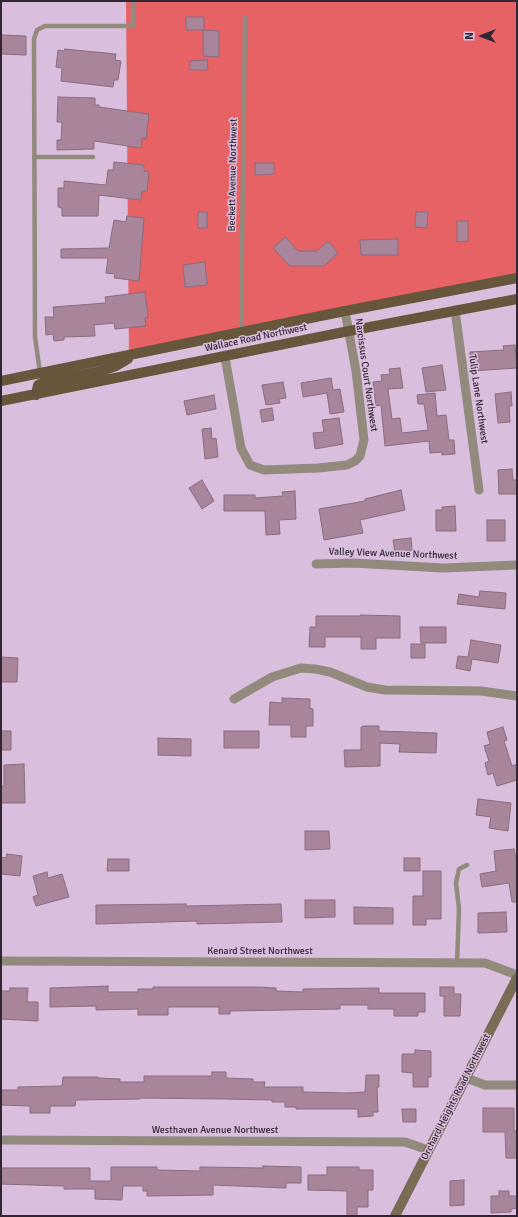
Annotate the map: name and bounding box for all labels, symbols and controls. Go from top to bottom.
north arrow [462,16,502,56]
text: N [463,32,476,40]
street label: Beckett Avenue Northwest [226,118,240,232]
street label: Narcissus Court Northwest [352,317,380,433]
street label: Wallace Road Northwest [204,321,308,355]
street label: Tulip Lane Northwest [466,354,490,444]
street label: Valley View Avenue Northwest [328,546,458,562]
street label: Kenard Street Northwest [207,945,313,957]
street label: Orchard Heights Road Northwest [419,1032,493,1162]
street label: Westhaven Avenue Northwest [152,1124,278,1136]

